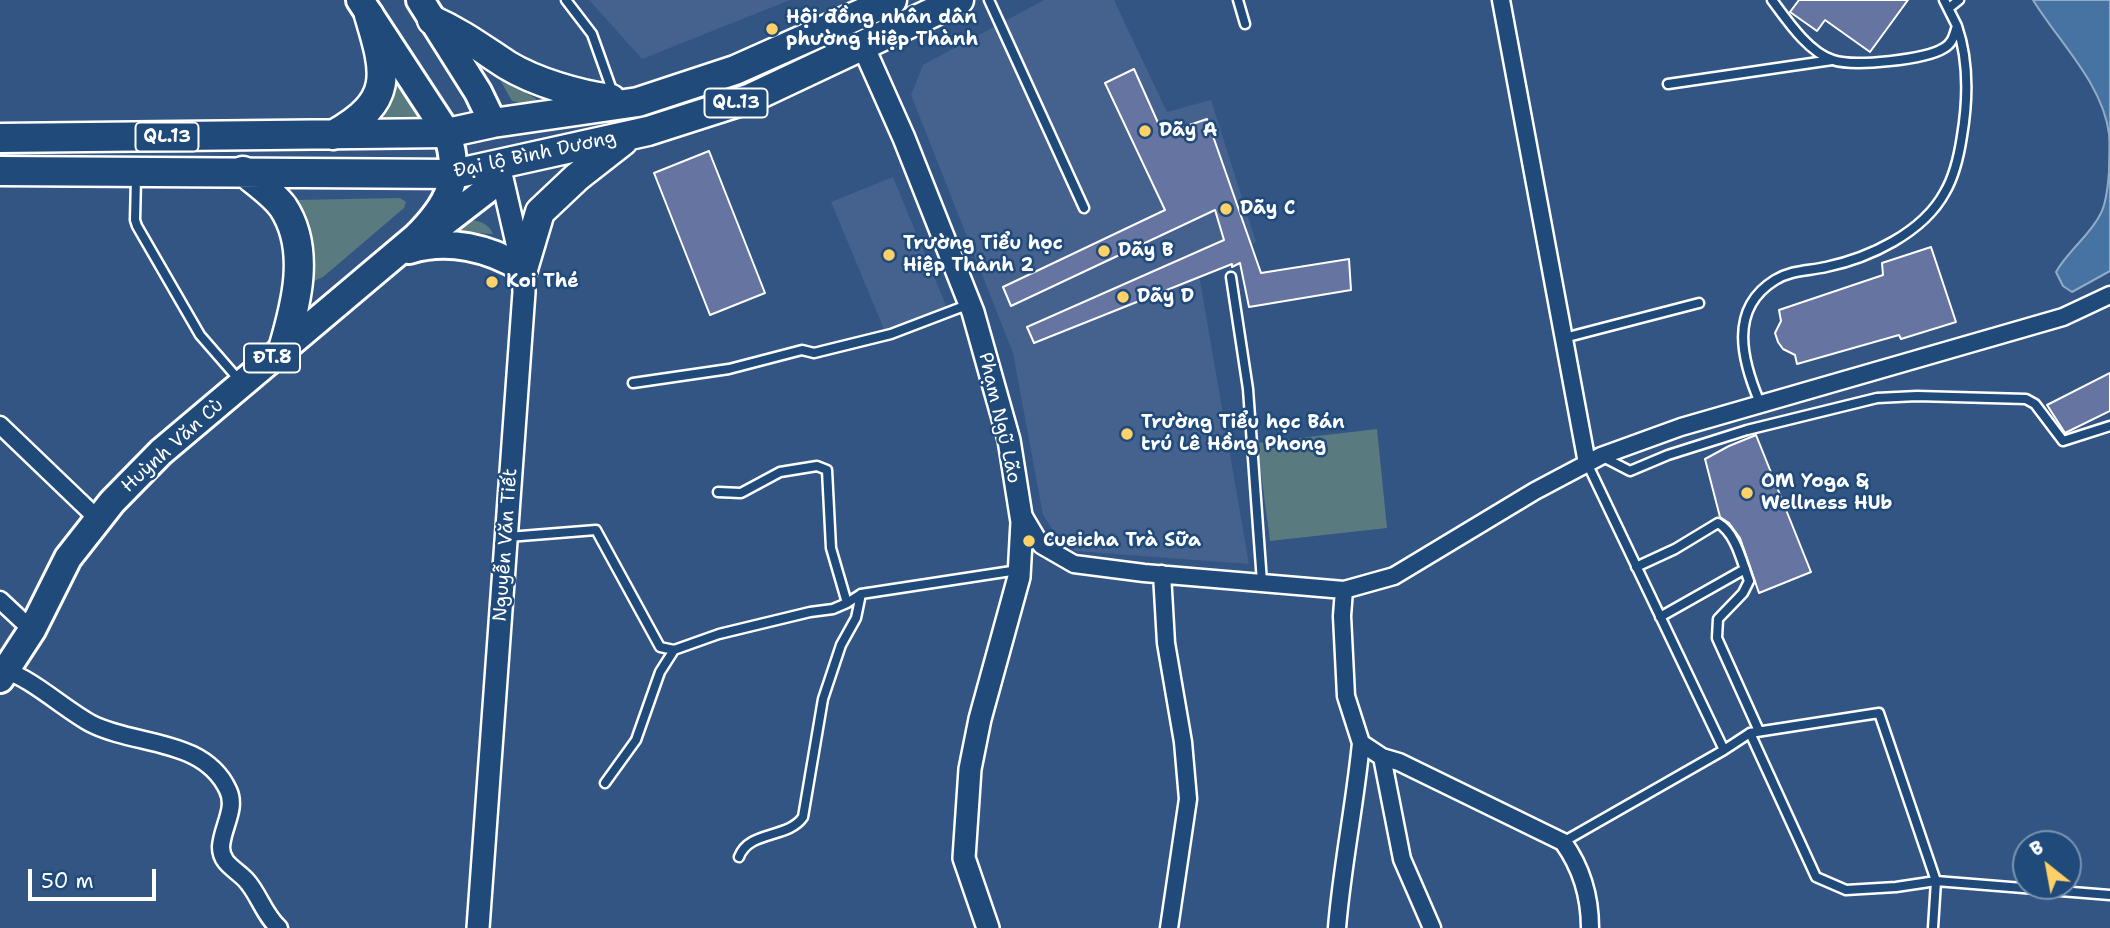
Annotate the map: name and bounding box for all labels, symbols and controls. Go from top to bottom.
place label: Hội đồng nhân dân phường Hiệp Thành [786,7,978,51]
marker: Hội đồng nhân dân phường Hiệp Thành [764,21,780,37]
road number: QL.13 [704,88,768,118]
place label: Dãy A [1159,120,1217,142]
road number: QL.13 [136,122,198,152]
marker: Dãy A [1137,123,1153,139]
street label: Đại lộ Bình Dương [452,127,618,183]
place label: Dãy C [1240,198,1296,220]
marker: Dãy C [1218,201,1234,217]
place label: Trường Tiểu học Hiệp Thành 2 [903,233,1063,277]
place label: Dãy B [1118,240,1174,262]
marker: Dãy B [1096,243,1112,259]
marker: Trường Tiểu học Hiệp Thành 2 [881,247,897,263]
place label: Koi Thé [506,271,579,293]
marker: Koi Thé [484,274,500,290]
place label: Dãy D [1137,286,1194,308]
marker: Dãy D [1115,289,1131,305]
road number: ĐT.8 [244,344,300,372]
street label: Phạm Ngũ Lão [973,350,1025,486]
street label: Huỳnh Văn Cù [117,394,229,498]
place label: Trường Tiểu học Bán trú Lê Hồng Phong [1141,412,1345,456]
marker: Trường Tiểu học Bán trú Lê Hồng Phong [1119,426,1135,442]
street label: Nguyễn Văn Tiết [489,468,523,622]
place label: OM Yoga & Wellness HUb [1761,471,1892,515]
marker: OM Yoga & Wellness HUb [1739,485,1755,501]
place label: Cueicha Trà Sữa [1043,530,1201,552]
marker: Cueicha Trà Sữa [1021,533,1037,549]
north arrow [2012,830,2082,900]
text: B [2025,835,2048,862]
scale bar [32,855,159,899]
text: 50 m [41,867,94,895]

